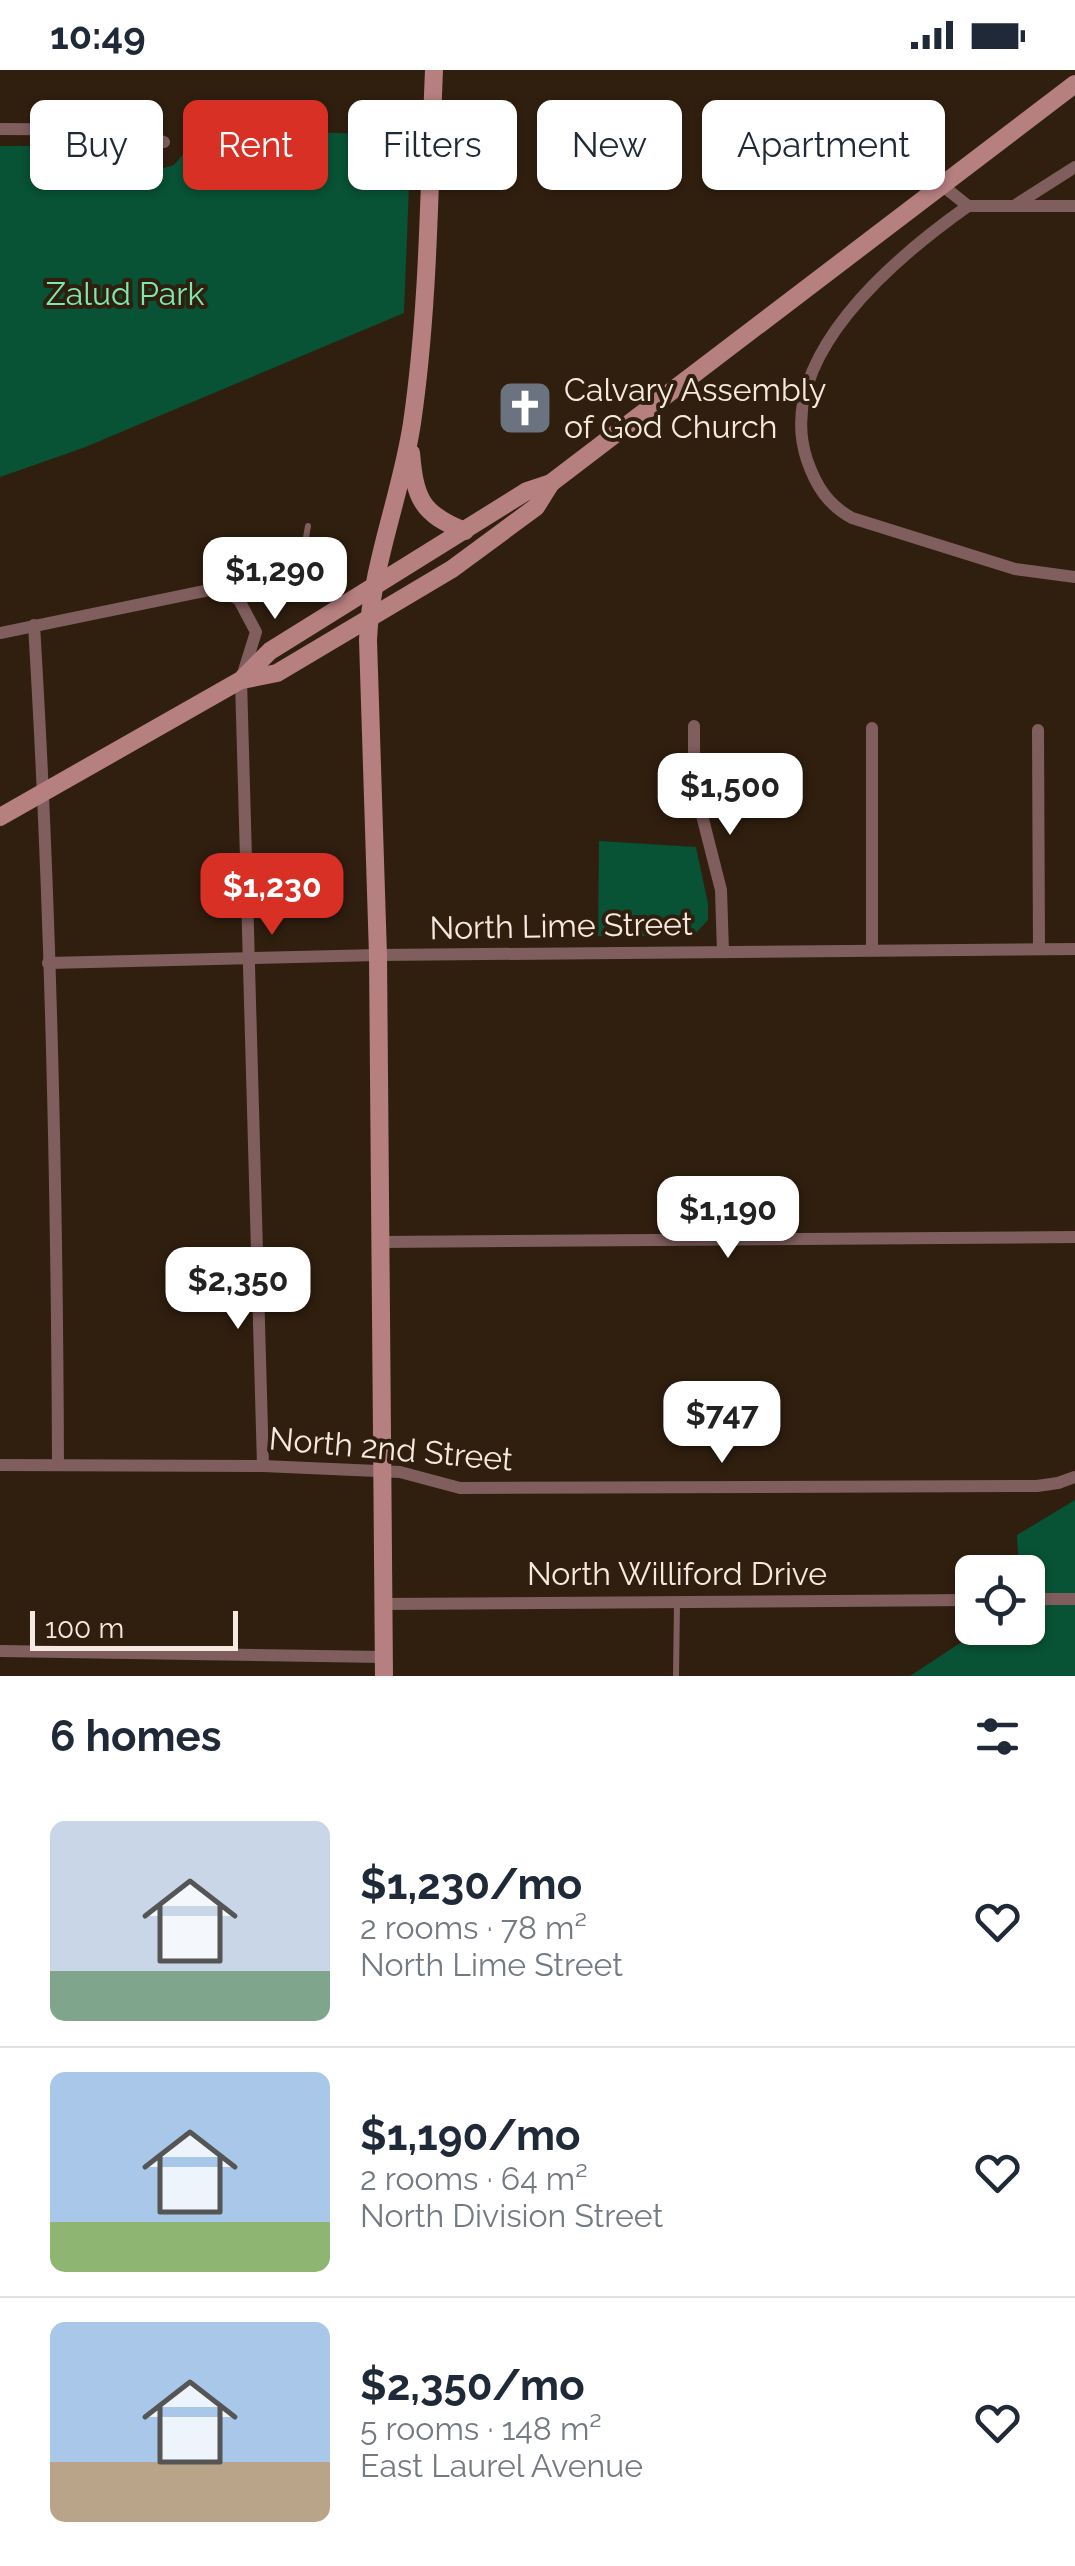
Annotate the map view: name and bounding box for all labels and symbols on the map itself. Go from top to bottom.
park label: Zalud Park [46,275,204,312]
place label: Calvary Assembly of God Church [564,371,826,445]
church icon: Calvary Assembly of God Church [495,378,555,438]
pin: $1,290 [194,537,356,622]
pin: $1,500 [649,753,811,838]
pin: $1,230 [191,853,353,938]
street label: North Lime Street [429,905,693,946]
pin: $1,190 [647,1176,809,1261]
pin: $2,350 [157,1247,319,1332]
pin: $747 [663,1381,781,1466]
street label: North 2nd Street [268,1419,515,1478]
street label: North Williford Drive [527,1555,827,1592]
scale bar [30,1606,238,1651]

